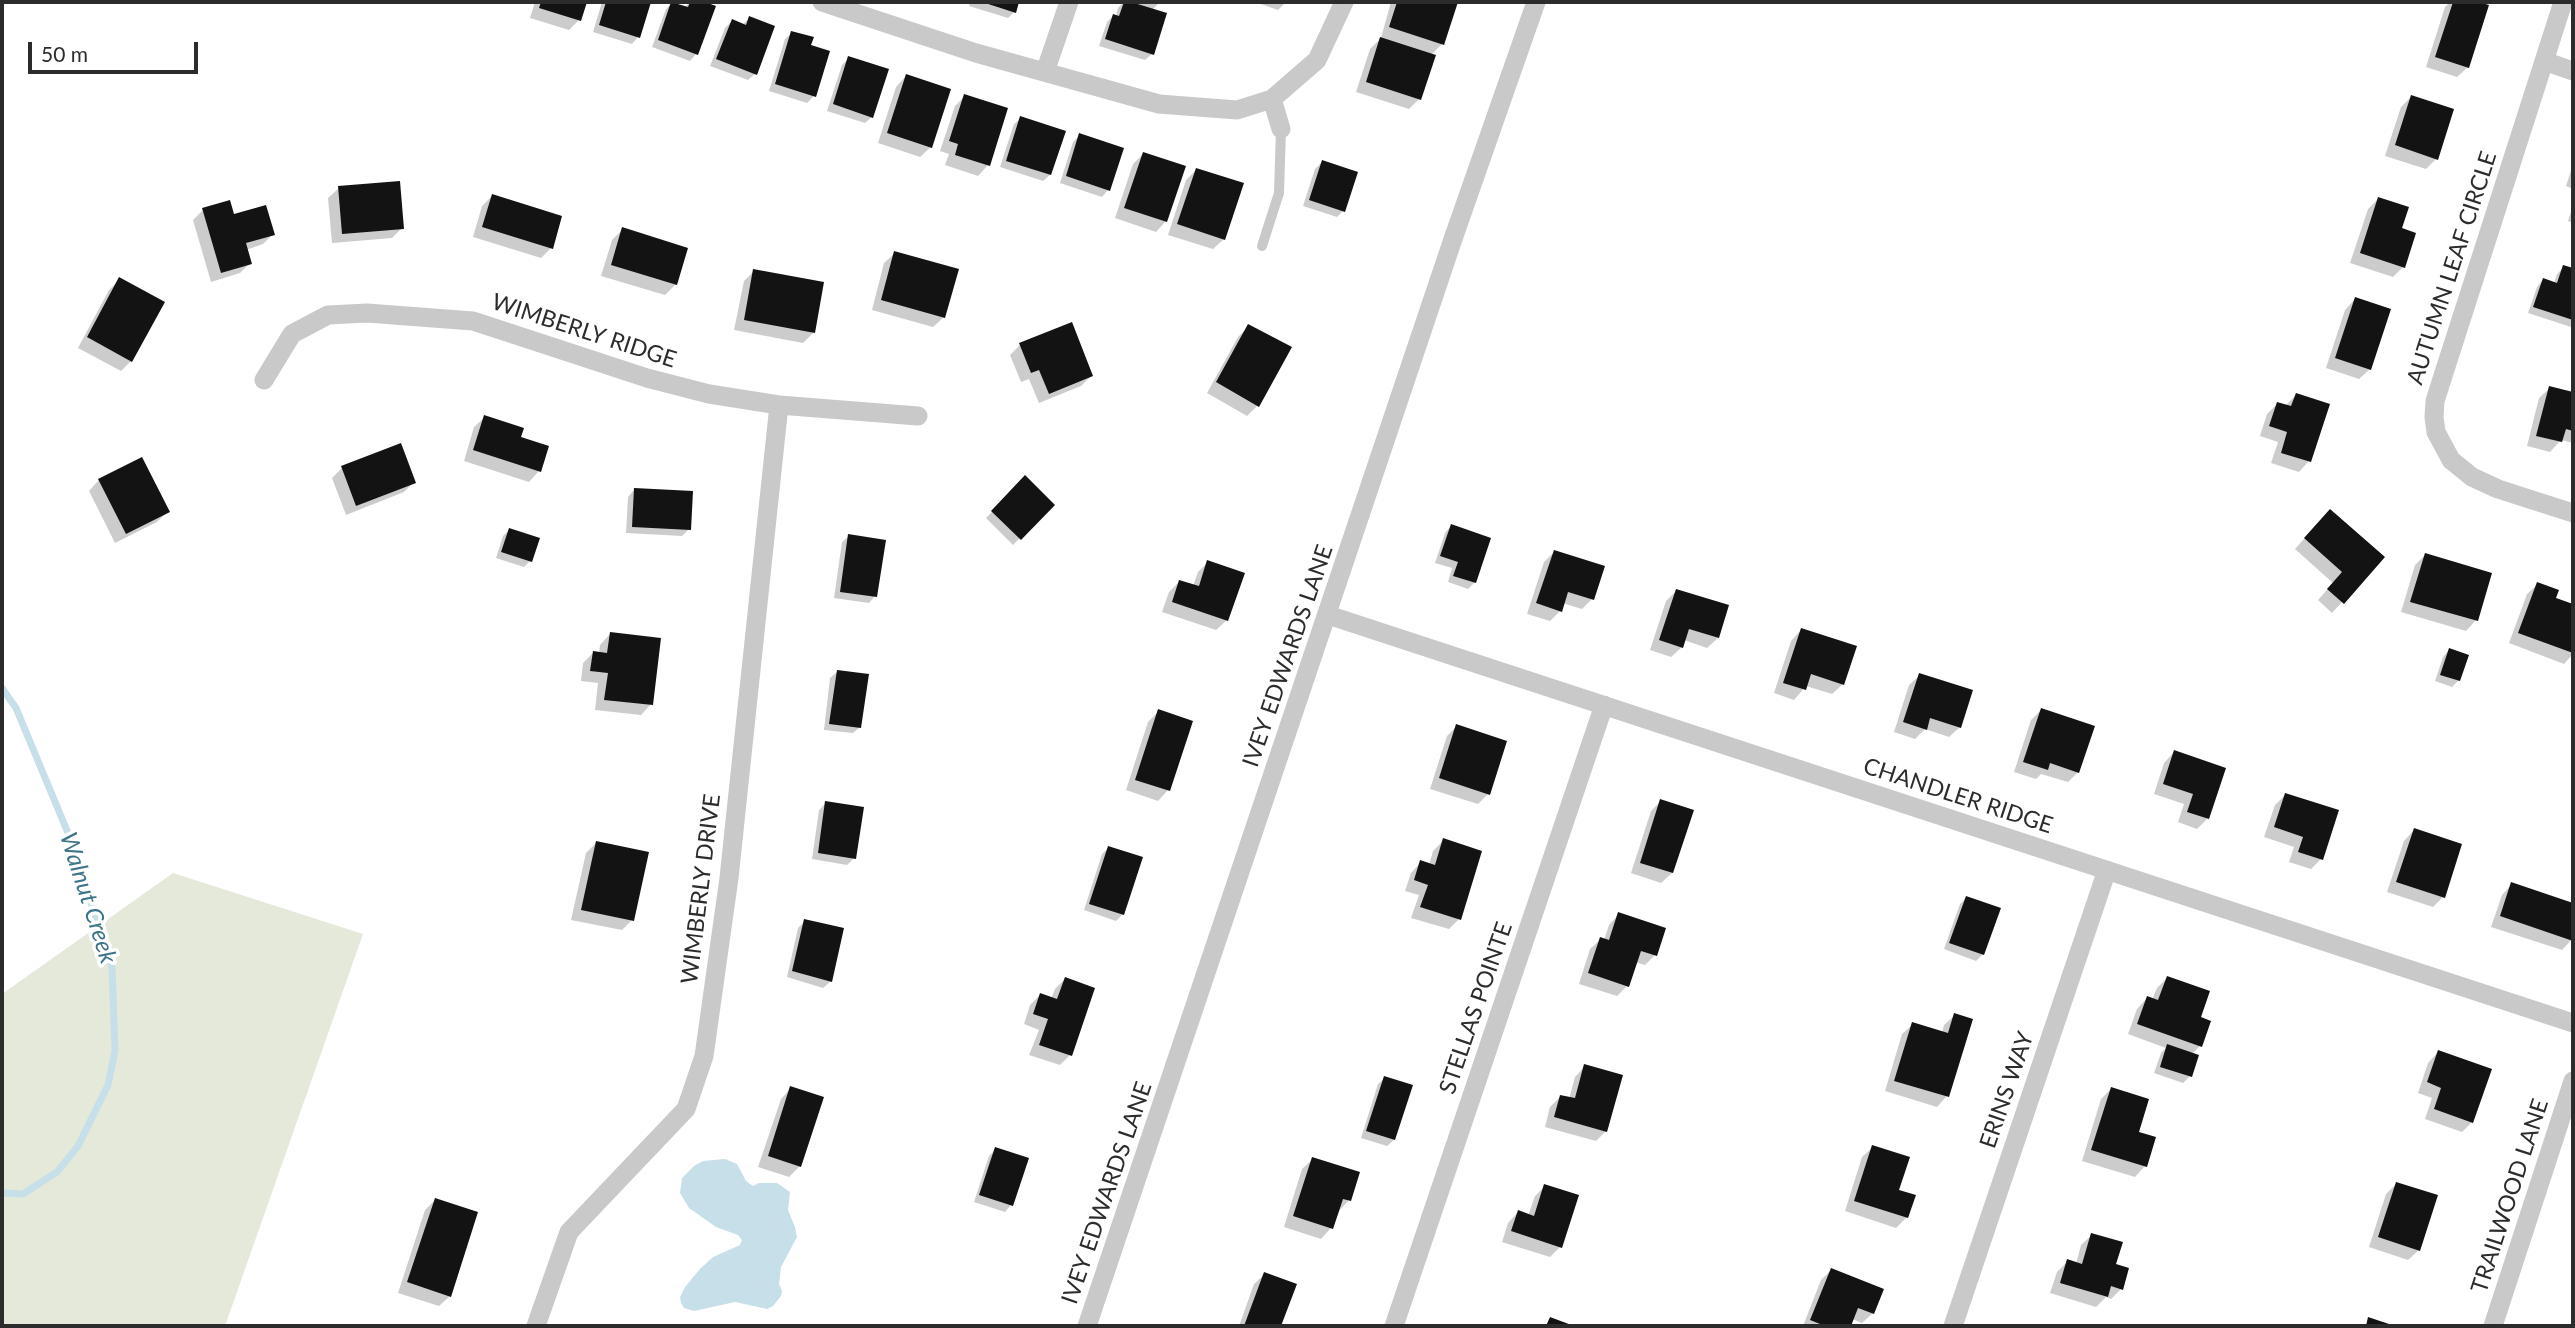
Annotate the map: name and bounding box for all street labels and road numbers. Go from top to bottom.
street label: AUTUMN LEAF CIRCLE [2401,148,2503,388]
street label: WIMBERLY RIDGE [488,288,680,374]
street label: IVEY EDWARDS LANE [1237,541,1339,771]
street label: CHANDLER RIDGE [1860,752,2056,840]
street label: WIMBERLY DRIVE [676,792,726,986]
street label: STELLAS POINTE [1434,918,1518,1098]
street label: ERINS WAY [1974,1028,2040,1152]
street label: IVEY EDWARDS LANE [1056,1078,1158,1308]
street label: TRAILWOOD LANE [2466,1096,2554,1296]

